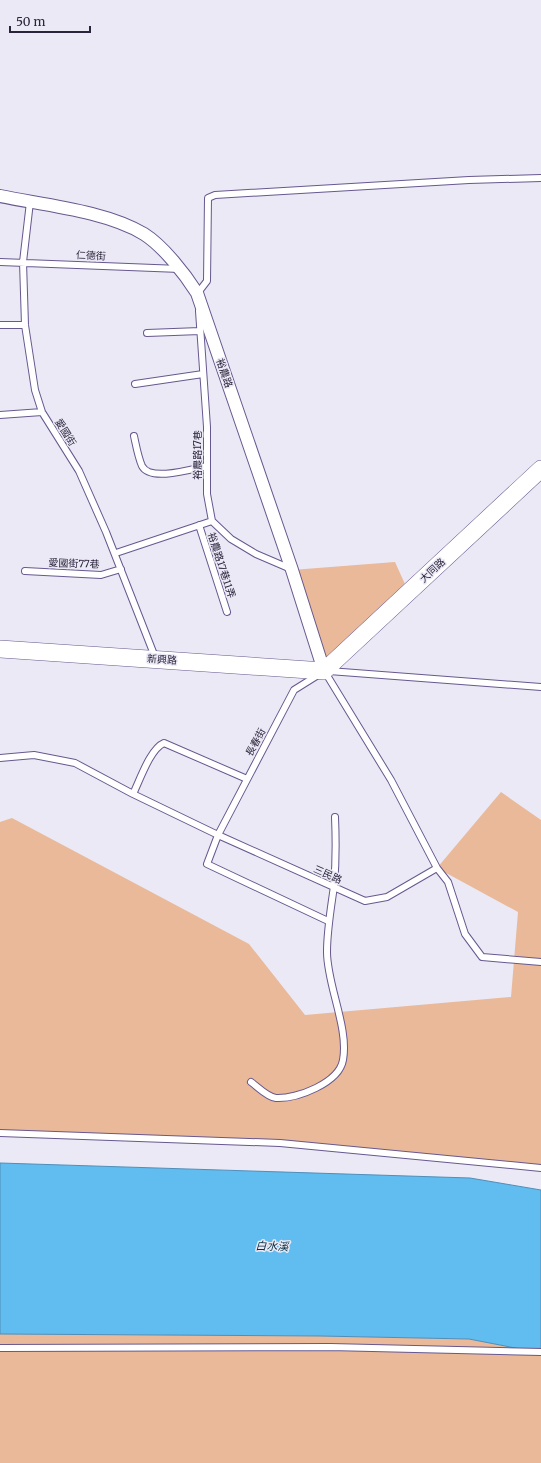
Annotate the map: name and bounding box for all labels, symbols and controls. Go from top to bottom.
scale bar [10,8,90,34]
text: 50 m [16,14,45,29]
street label: 仁德街 [76,248,106,263]
street label: 裕農路 [213,357,236,389]
street label: 愛國街 [52,416,79,448]
street label: 裕農路17巷 [191,430,204,480]
street label: 裕農路17巷11弄 [205,531,238,600]
street label: 大同路 [417,555,448,585]
street label: 愛國街77巷 [48,556,100,571]
street label: 新興路 [147,652,177,667]
street label: 長春街 [243,726,268,759]
street label: 三民路 [311,862,344,886]
water label: 白水溪 [255,1238,291,1254]

